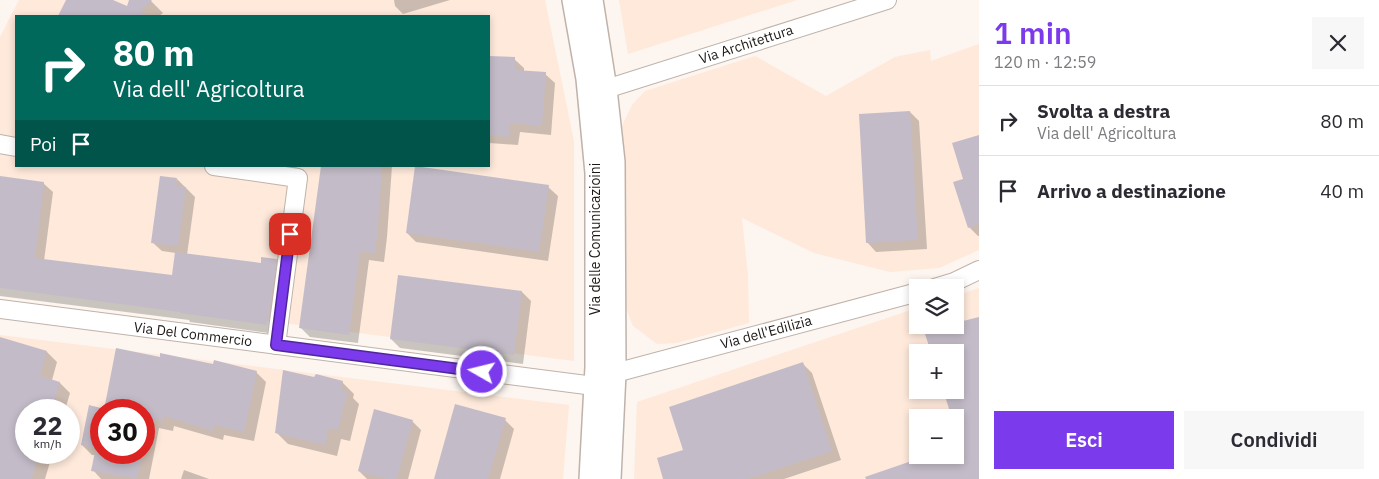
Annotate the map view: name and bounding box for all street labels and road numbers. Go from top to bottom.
street label: Via Architettura [697,20,796,68]
street label: Via delle Comunicazioini [586,163,604,315]
street label: Via dell'Edilizia [718,311,814,353]
street label: Via Del Commercio [133,318,253,350]

